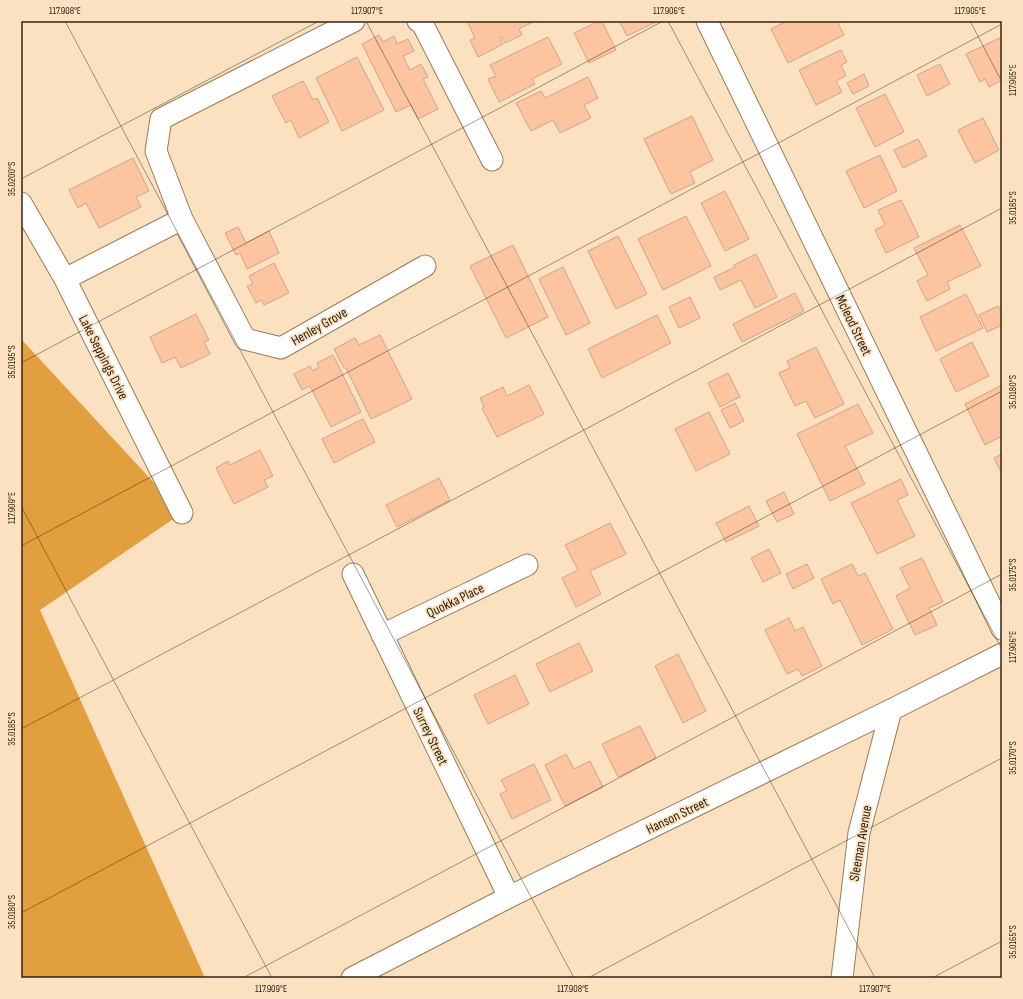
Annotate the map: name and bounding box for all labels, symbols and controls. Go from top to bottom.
text: 117.908°E [49,5,81,17]
text: 117.907°E [351,5,383,17]
text: 117.906°E [653,5,685,17]
text: 117.905°E [954,5,986,17]
text: 117.905°E [1007,64,1019,96]
text: 35.0200°S [6,162,18,196]
text: 35.0185°S [1007,191,1019,225]
street label: Mcleod Street [832,292,876,358]
street label: Henley Grove [288,304,350,349]
street label: Lake Seppings Drive [75,312,132,402]
text: 35.0195°S [6,345,18,379]
text: 35.0180°S [1007,375,1019,409]
text: 117.909°E [6,492,18,524]
text: 35.0175°S [1007,559,1019,591]
street label: Quokka Place [424,579,487,622]
text: 117.906°E [1007,631,1019,663]
street label: Surrey Street [409,704,452,768]
text: 35.0185°S [6,712,18,746]
text: 35.0170°S [1007,741,1019,775]
street label: Hanson Street [643,793,711,838]
street label: Sleeman Avenue [845,804,876,882]
text: 35.0180°S [6,895,18,929]
text: 35.0165°S [1007,925,1019,959]
text: 117.909°E [255,983,287,995]
text: 117.908°E [557,983,589,995]
text: 117.907°E [859,983,891,995]

